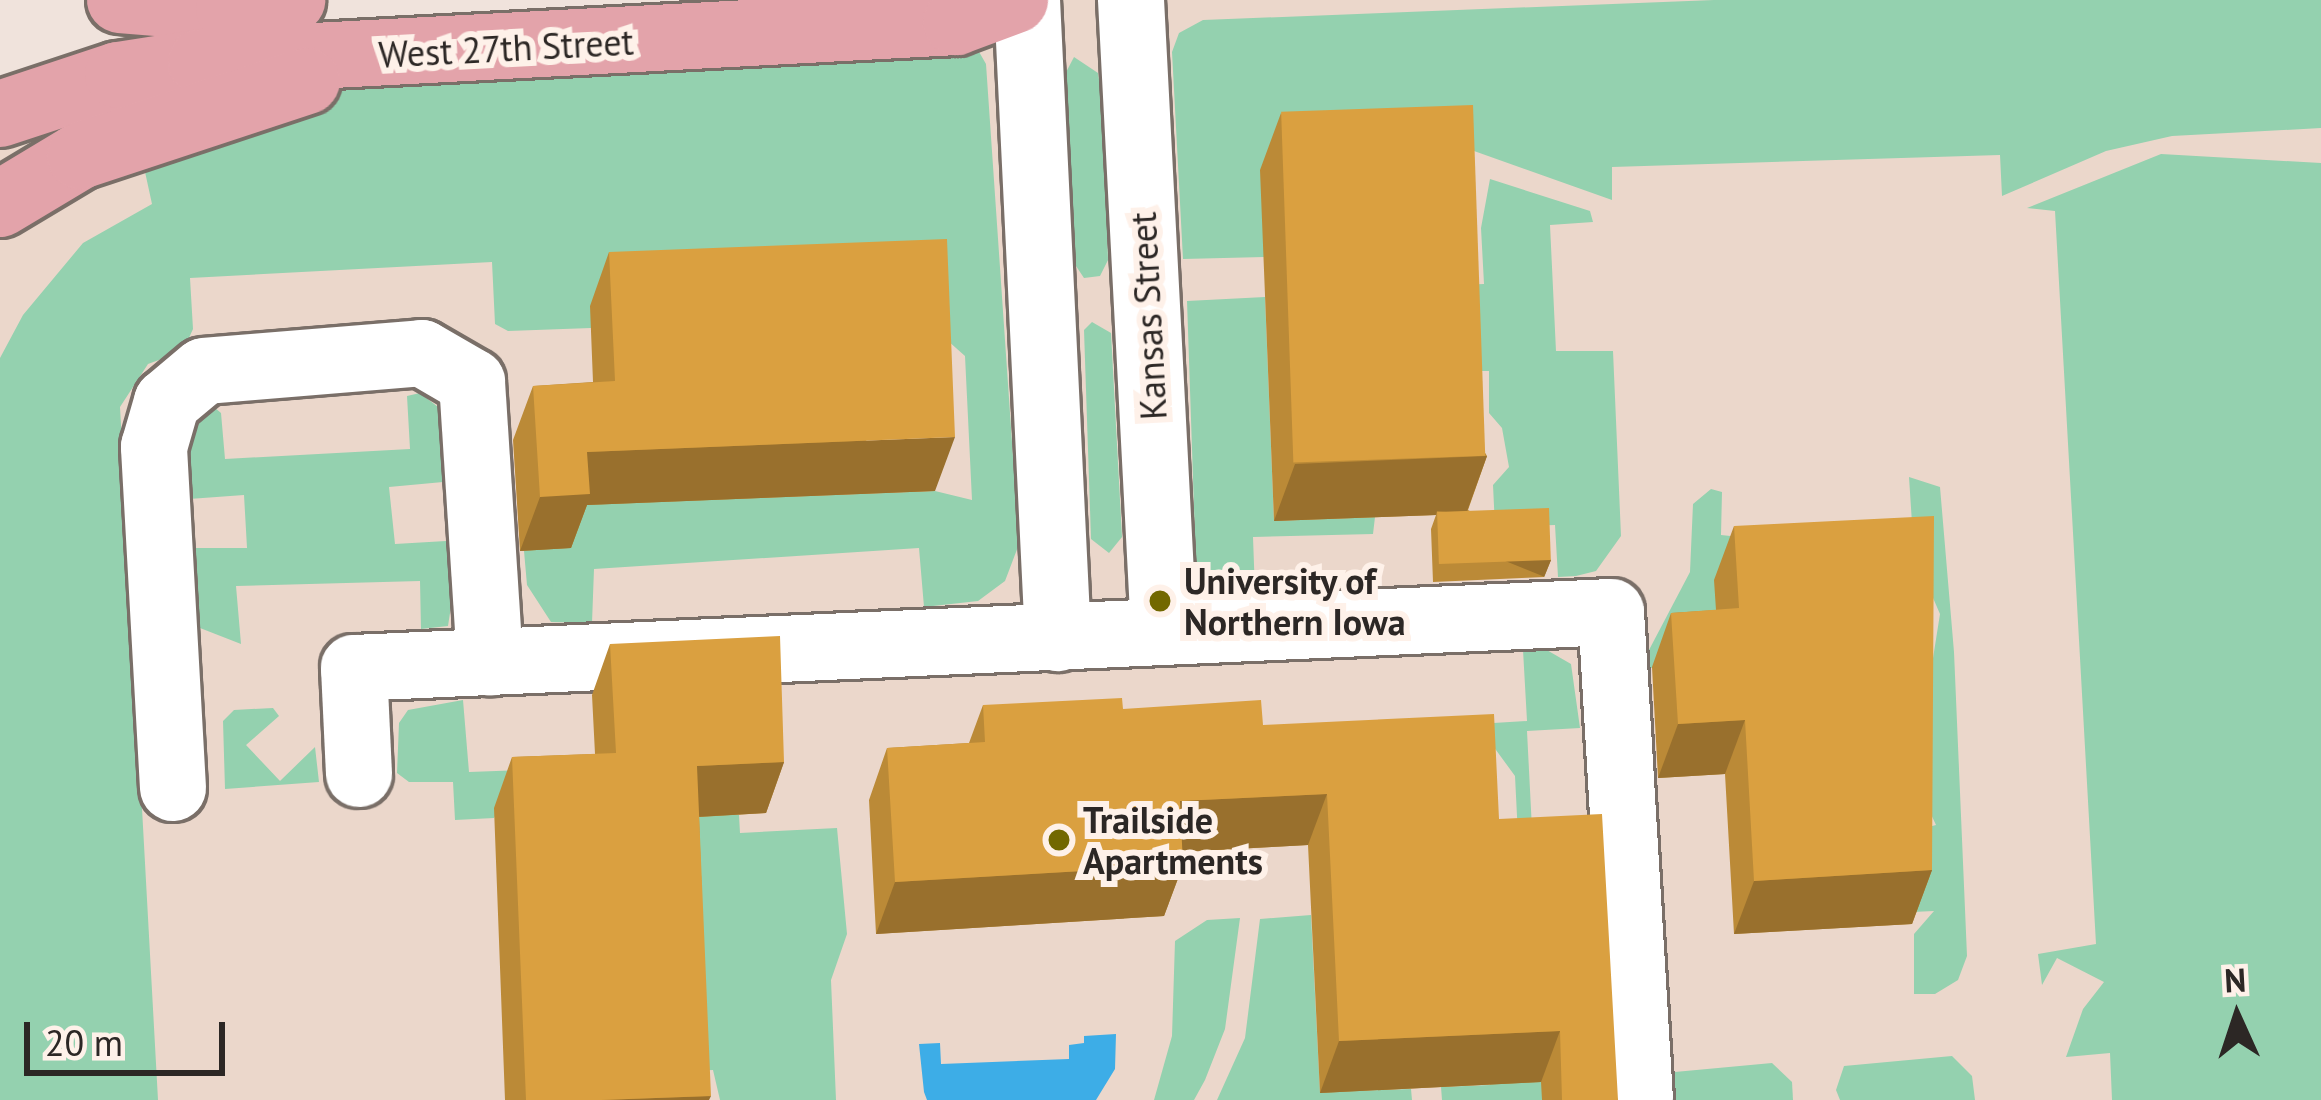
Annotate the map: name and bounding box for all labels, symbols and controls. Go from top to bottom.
street label: West 27th Street [377,20,635,76]
street label: Kansas Street [1121,211,1175,421]
place label: University of Northern Iowa [1184,558,1406,643]
marker: University of Northern Iowa [1147,588,1173,614]
place label: Trailside Apartments [1083,797,1263,882]
marker: Trailside Apartments [1046,827,1072,853]
north arrow [2177,956,2297,1076]
text: N [2223,958,2247,1002]
scale bar [30,998,231,1072]
text: 20 m [45,1019,123,1066]

